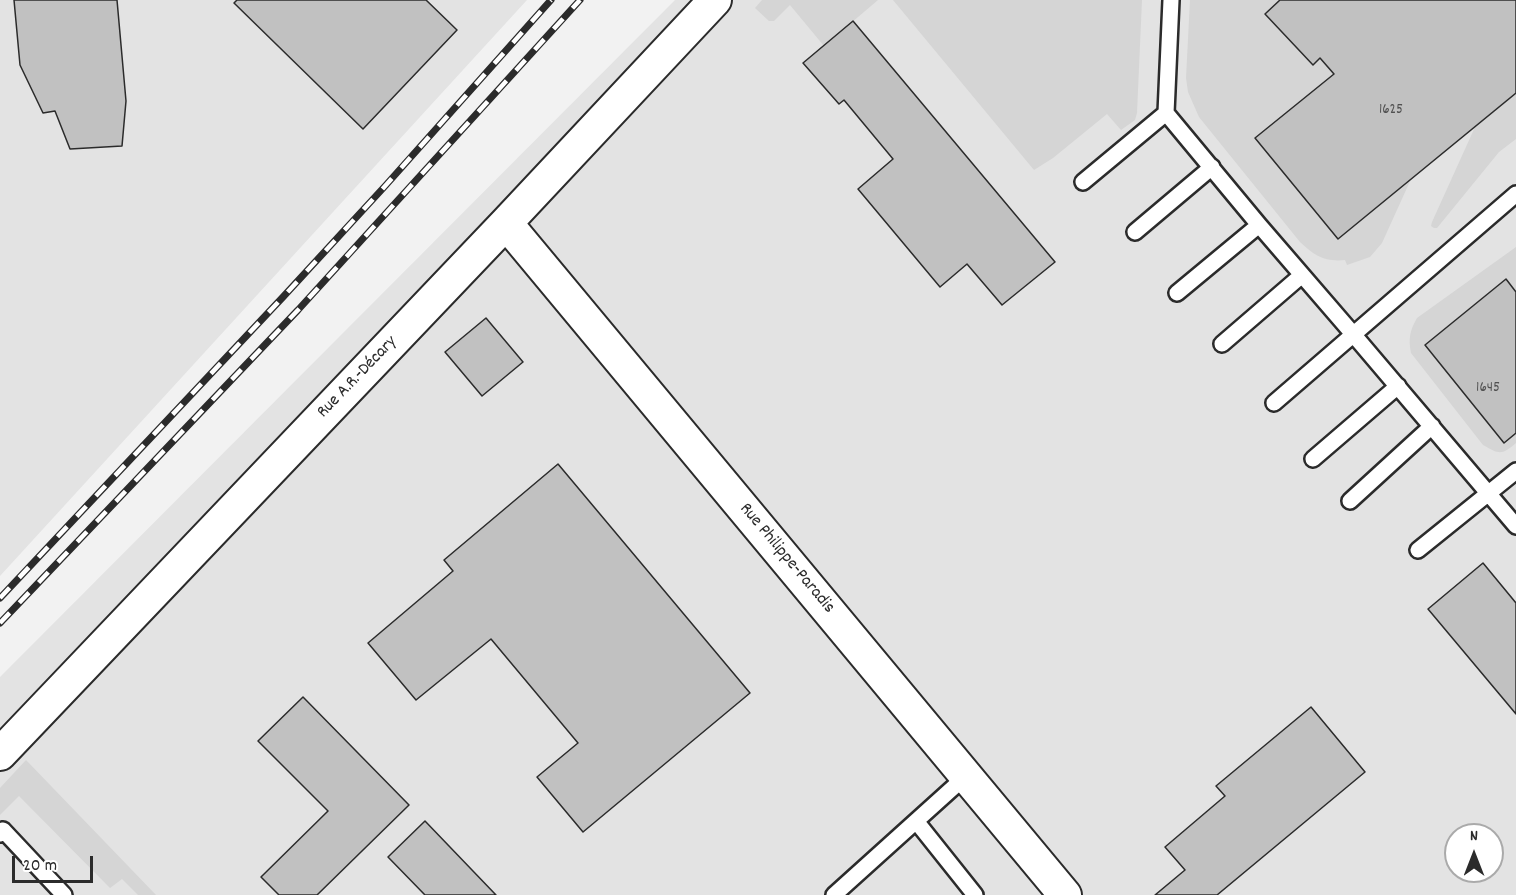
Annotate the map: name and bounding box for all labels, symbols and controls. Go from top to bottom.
house number: 1625 [1379,102,1403,120]
street label: Rue A.R.-Décary [313,332,403,424]
house number: 1645 [1476,380,1500,398]
street label: Rue Philippe-Paradis [734,499,838,619]
north arrow [1444,823,1504,883]
text: N [1470,825,1478,848]
scale bar [15,844,96,882]
text: 20 m [23,854,57,879]

